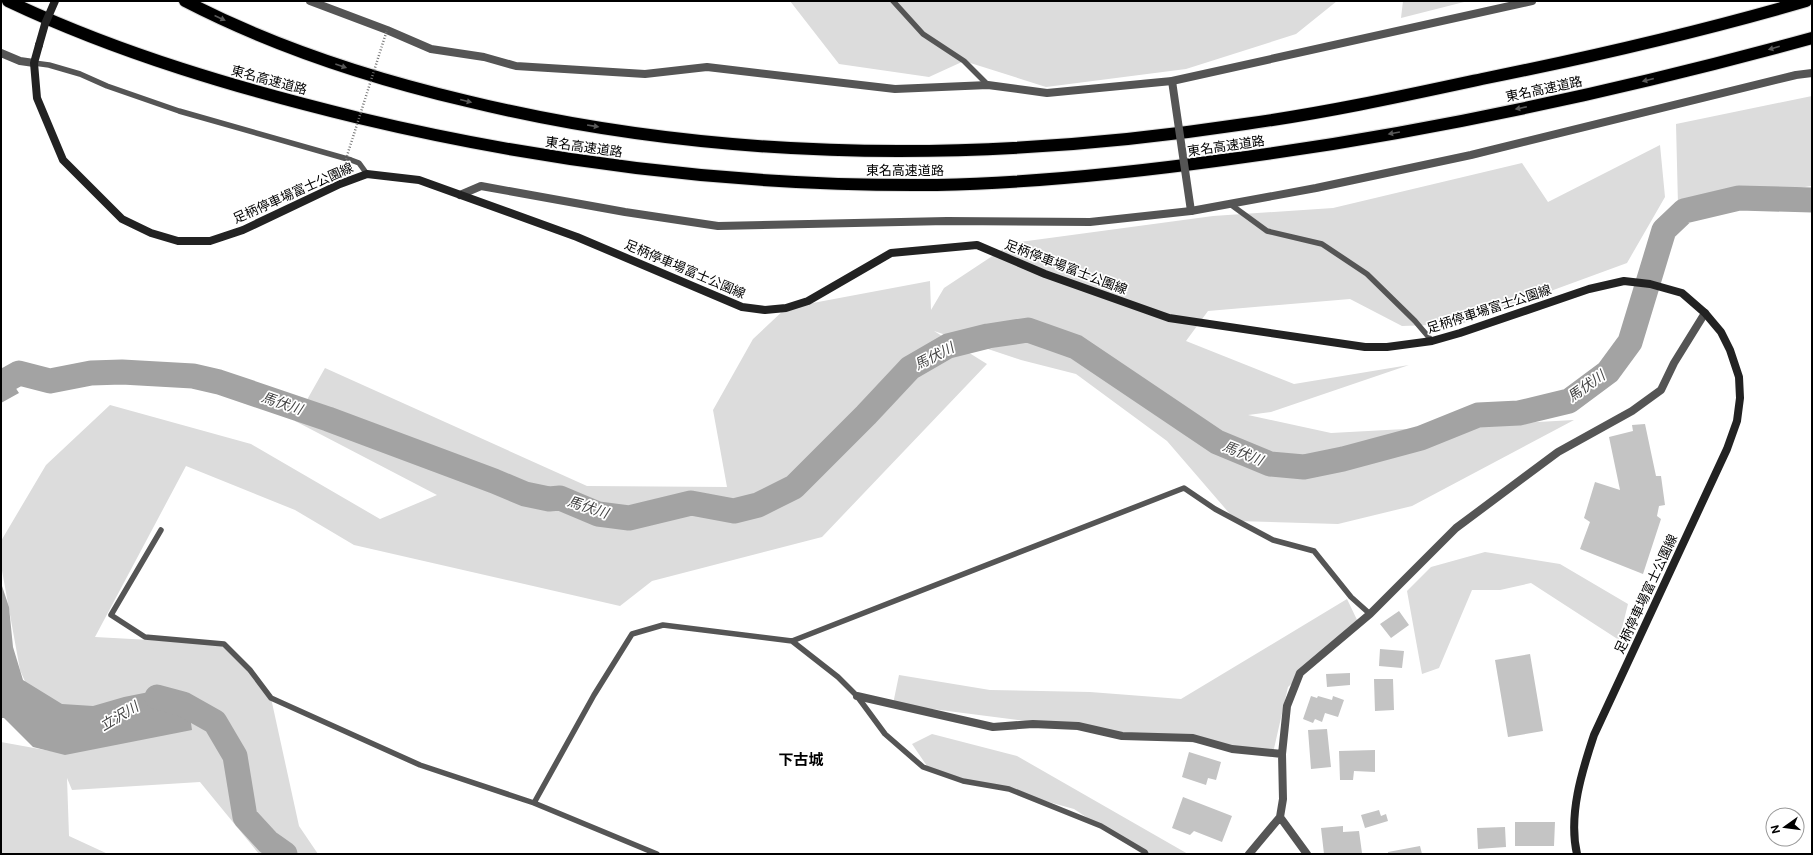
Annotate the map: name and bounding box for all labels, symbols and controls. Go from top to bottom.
one-way arrow [214,15,226,21]
one-way arrow [1768,45,1780,51]
street label: 東名高速道路 [229,63,309,97]
one-way arrow [335,63,347,69]
street label: 東名高速道路 [1504,74,1584,104]
one-way arrow [1642,77,1654,83]
one-way arrow [460,98,472,104]
one-way arrow [1515,105,1528,111]
one-way arrow [587,123,599,129]
one-way arrow [1388,131,1400,137]
street label: 東名高速道路 [1186,133,1266,159]
street label: 東名高速道路 [544,134,624,160]
street label: 足柄停車場富士公園線 [231,160,355,226]
street label: 東名高速道路 [866,163,944,178]
street label: 足柄停車場富士公園線 [622,237,748,301]
street label: 足柄停車場富士公園線 [1003,237,1129,297]
street label: 足柄停車場富士公園線 [1425,282,1553,336]
water label: 馬伏川 [912,338,958,373]
water label: 馬伏川 [1564,366,1609,405]
water label: 馬伏川 [260,389,306,418]
water label: 馬伏川 [1221,438,1267,469]
water label: 馬伏川 [566,493,612,522]
street label: 足柄停車場富士公園線 [1612,532,1680,656]
water label: 立沢川 [97,697,143,734]
district label: 下古城 [778,751,824,768]
north arrow [1765,807,1805,847]
text: N [1768,824,1782,835]

